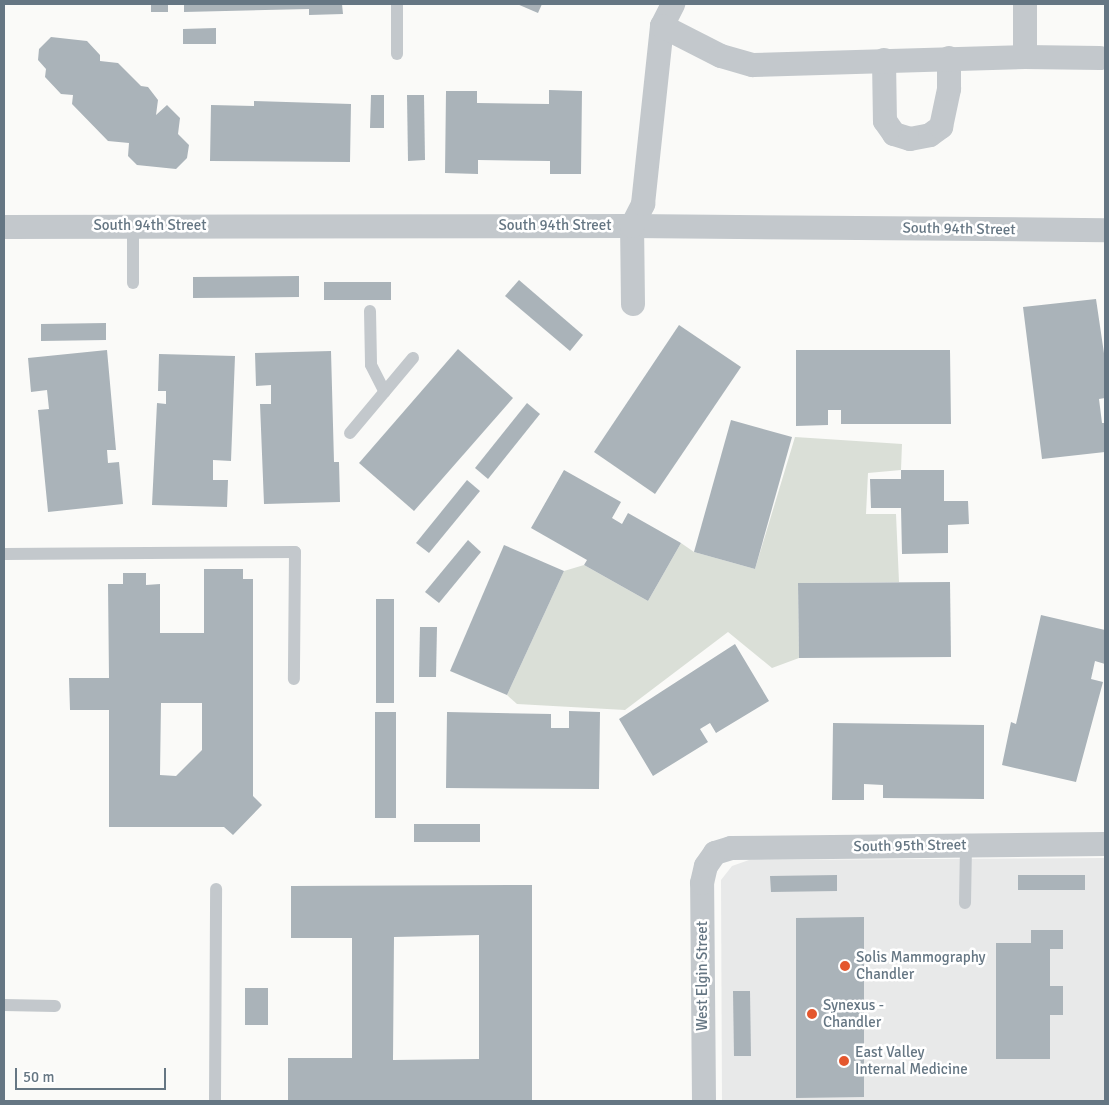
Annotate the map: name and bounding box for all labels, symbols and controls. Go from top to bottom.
street label: South 94th Street [93,217,207,235]
street label: South 94th Street [498,217,612,235]
street label: South 94th Street [902,219,1016,239]
street label: South 95th Street [853,836,967,856]
street label: West Elgin Street [694,921,712,1031]
place label: Solis Mammography Chandler [856,948,986,983]
marker: Solis Mammography Chandler [838,959,852,973]
place label: Synexus - Chandler [823,996,884,1031]
marker: Synexus - Chandler [805,1007,819,1021]
place label: East Valley Internal Medicine [855,1043,968,1078]
marker: East Valley Internal Medicine [837,1054,851,1068]
scale bar [18,1058,169,1090]
text: 50 m [23,1068,54,1086]

